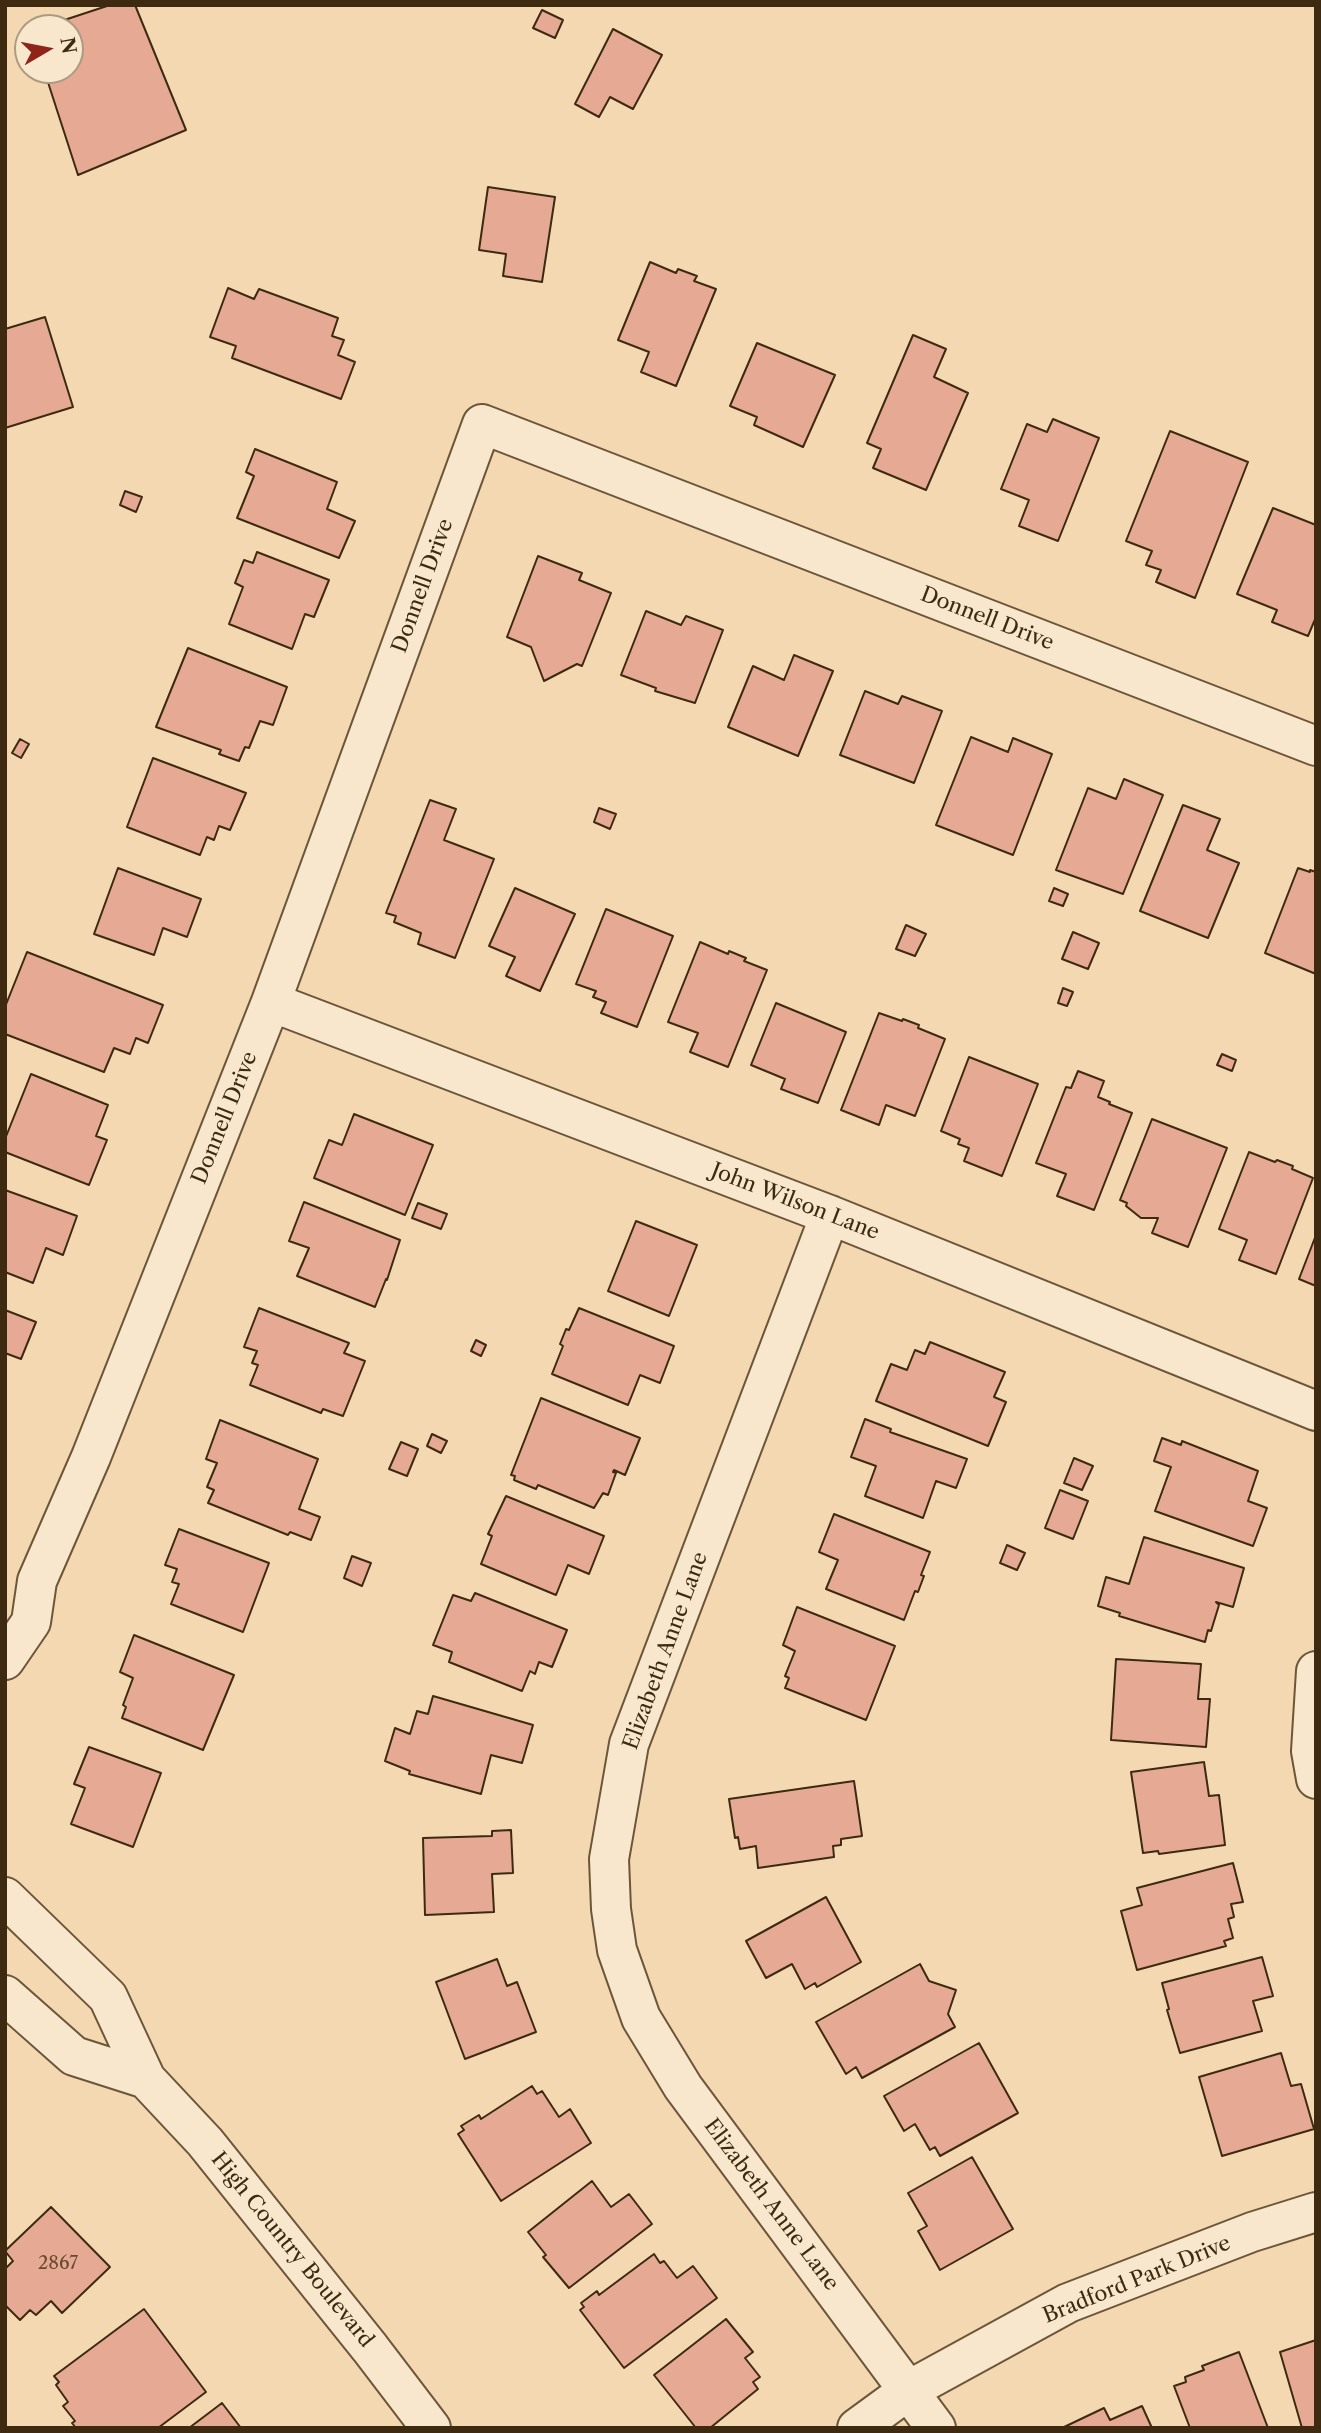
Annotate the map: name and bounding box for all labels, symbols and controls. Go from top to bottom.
north arrow [14,14,84,84]
text: N [55,35,81,56]
street label: Donnell Drive [387,516,459,656]
street label: Donnell Drive [917,582,1057,656]
street label: Donnell Drive [187,1048,263,1188]
street label: John Wilson Lane [707,1158,883,1246]
street label: Elizabeth Anne Lane [618,1549,714,1753]
street label: Elizabeth Anne Lane [698,2114,844,2296]
street label: High Country Boulevard [205,2147,379,2353]
street label: Bradford Park Drive [1040,2231,1234,2329]
house number: 2867 [38,2253,78,2275]

